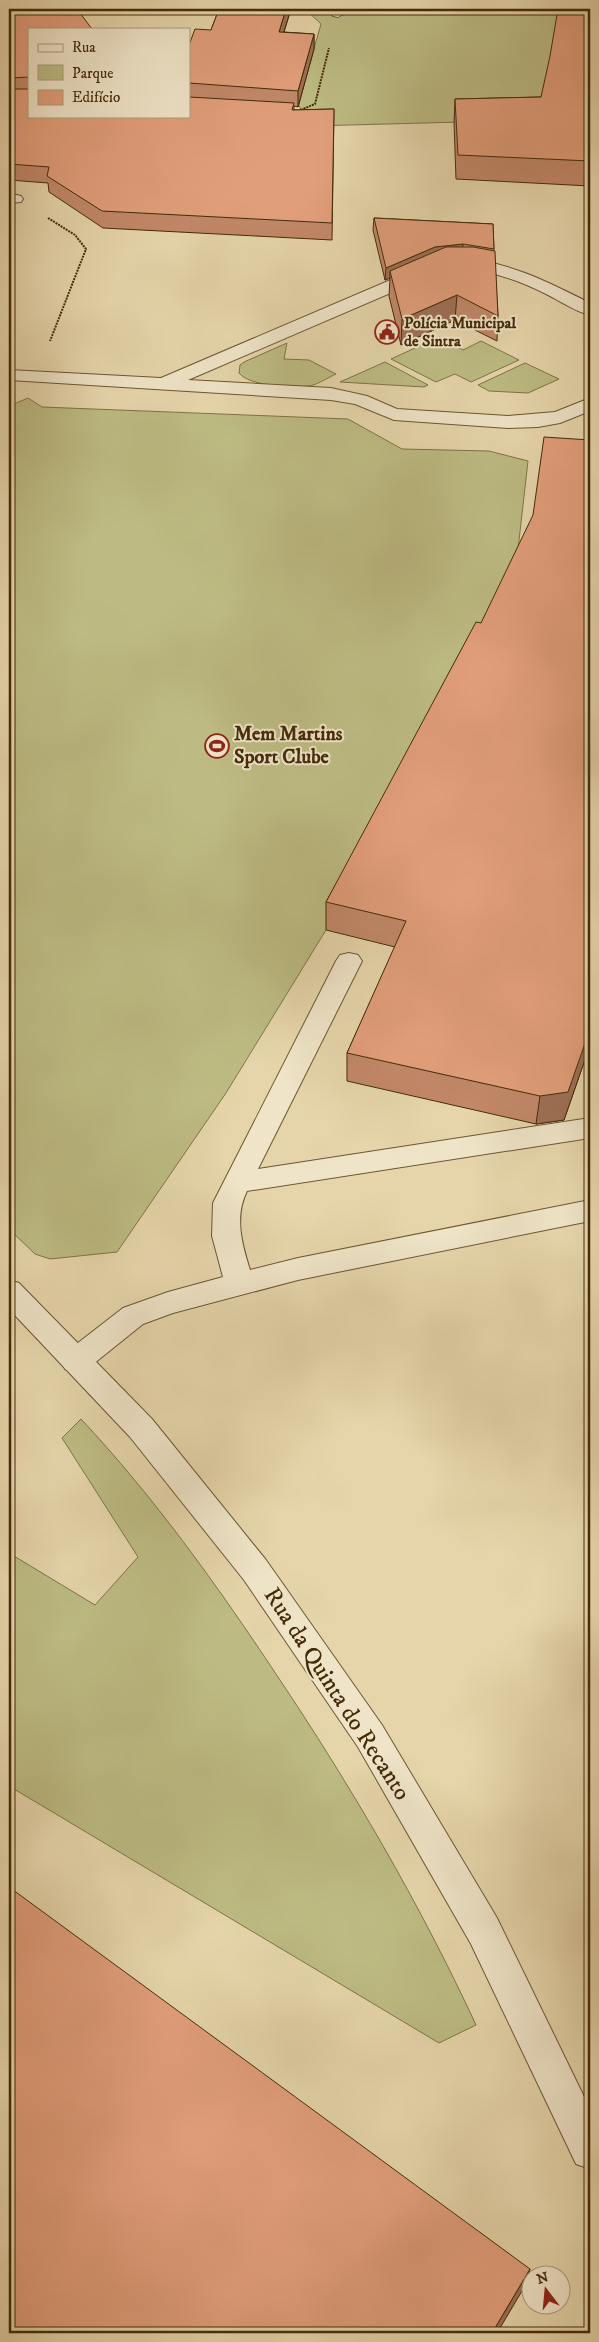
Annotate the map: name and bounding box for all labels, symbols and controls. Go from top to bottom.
legend [28,28,190,118]
text: Rua [72,38,96,57]
text: Parque [72,64,113,83]
text: Edifício [72,88,120,107]
place label: Polícia Municipal de Sintra [404,313,517,351]
public building icon: Polícia Municipal de Sintra [374,319,400,345]
place label: Mem Martins Sport Clube [234,722,343,770]
sports icon: Mem Martins Sport Clube [204,733,230,759]
street label: Rua da Quinta do Recanto [257,1582,417,1806]
north arrow [522,2264,572,2314]
text: N [535,2268,551,2289]

